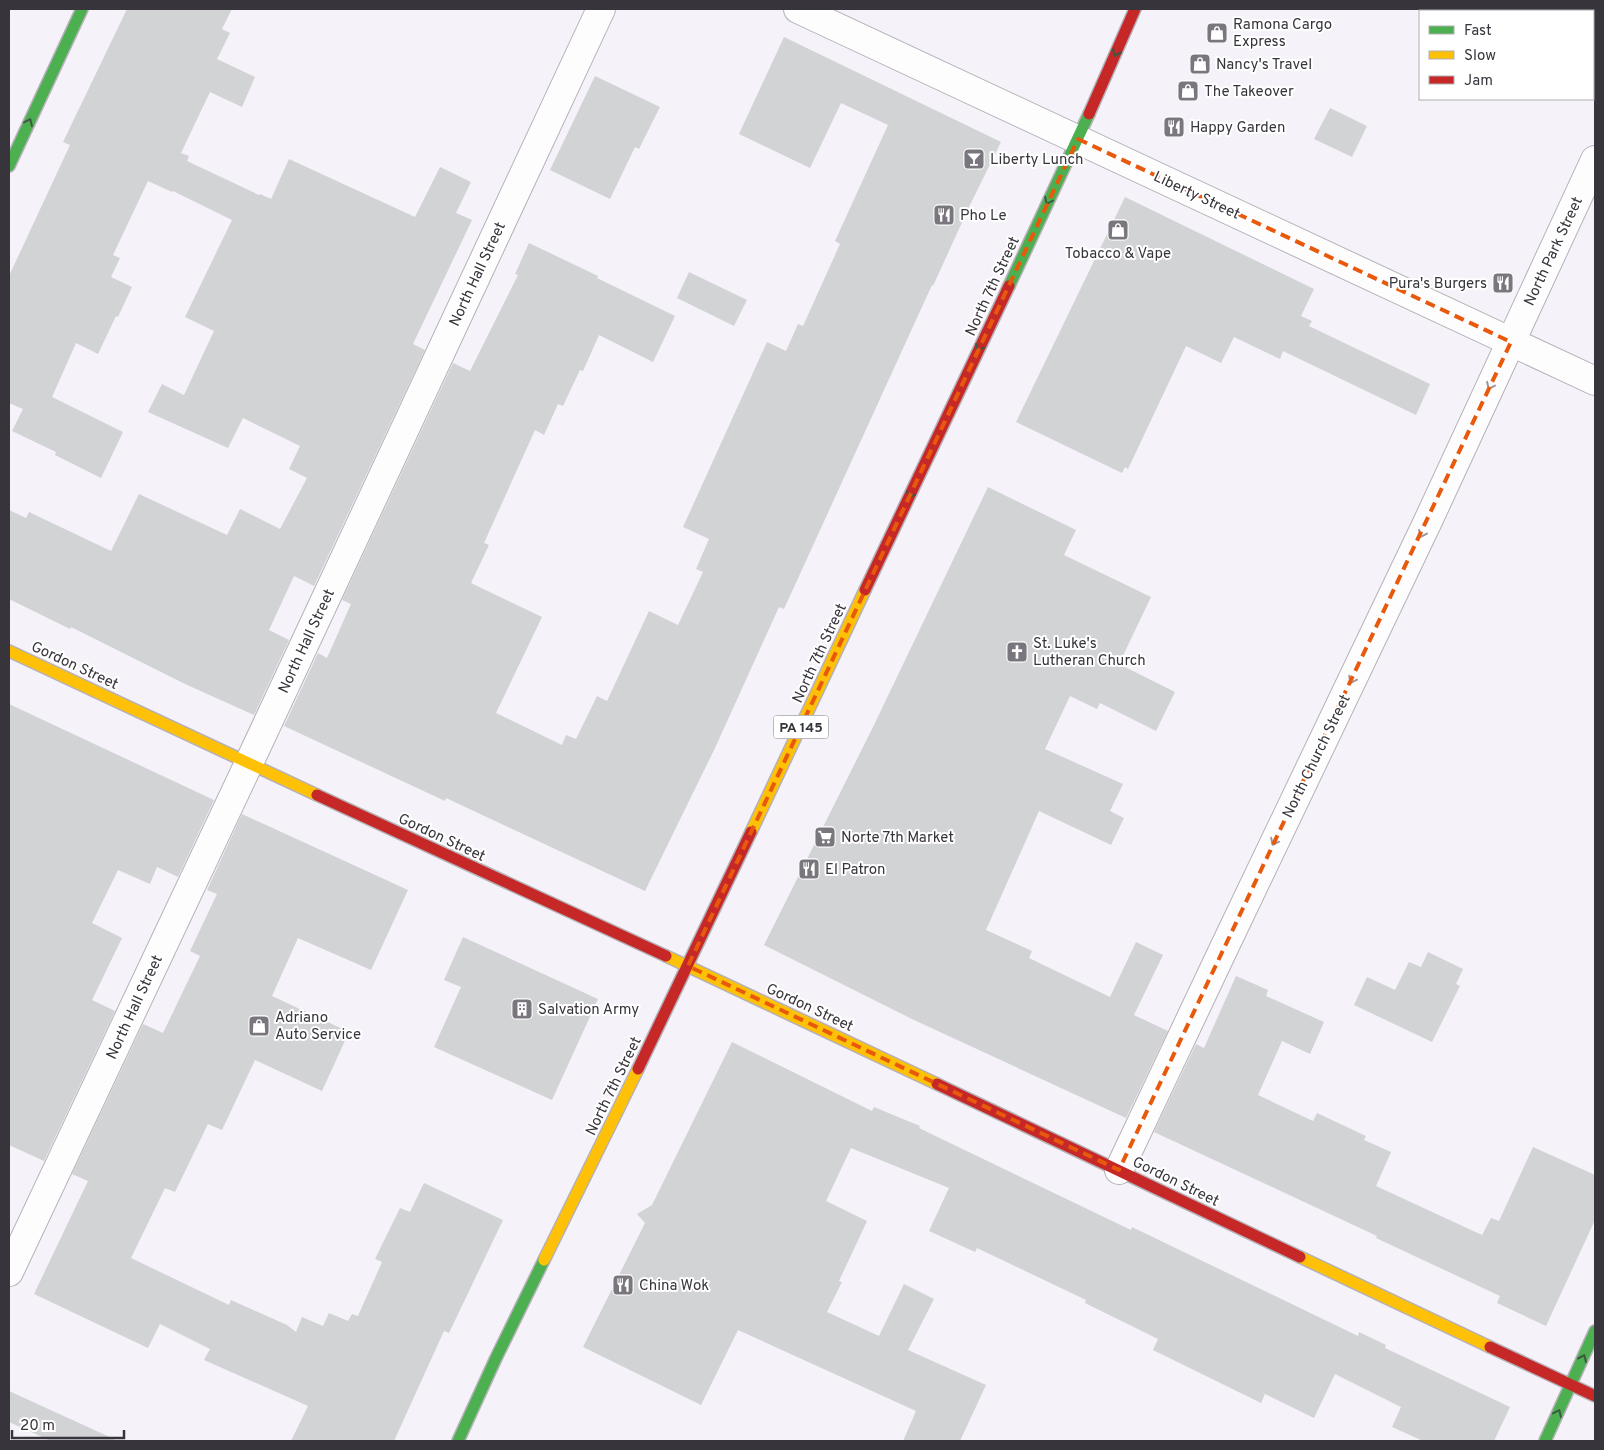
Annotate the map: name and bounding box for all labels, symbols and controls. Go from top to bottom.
legend [1419,10,1594,100]
place label: Ramona Cargo Express [1233,16,1332,52]
shop icon: Ramona Cargo Express [1205,21,1229,45]
text: Fast [1464,22,1492,41]
text: Slow [1464,47,1496,66]
one-way arrow [1111,48,1122,57]
shop icon: Nancy's Travel [1188,52,1212,76]
place label: Nancy's Travel [1216,56,1312,75]
text: Jam [1464,72,1493,91]
shop icon: The Takeover [1176,79,1200,103]
place label: The Takeover [1204,83,1294,102]
restaurant icon: Happy Garden [1162,115,1186,139]
one-way arrow [23,118,33,127]
place label: Happy Garden [1190,119,1285,138]
bar icon: Liberty Lunch [962,147,986,171]
place label: Liberty Lunch [990,151,1084,170]
street label: Liberty Street [1150,168,1243,225]
street label: North Park Street [1521,194,1588,309]
one-way arrow [1044,196,1055,205]
restaurant icon: Pho Le [932,203,956,227]
place label: Pho Le [960,207,1006,226]
shop icon: Tobacco & Vape [1106,218,1130,242]
street label: North Hall Street [446,219,511,330]
street label: North 7th Street [962,234,1025,339]
place label: Tobacco & Vape [1065,245,1171,264]
restaurant icon: Pura's Burgers [1491,271,1515,295]
place label: Pura's Burgers [1389,275,1487,294]
one-way arrow [975,343,986,352]
one-way arrow [1486,381,1497,390]
one-way arrow [906,490,916,499]
one-way arrow [1419,528,1429,537]
street label: North Hall Street [275,586,340,697]
street label: North 7th Street [789,601,852,706]
place label: St. Luke's Lutheran Church [1033,635,1146,671]
street label: Gordon Street [28,638,121,695]
church icon: St. Luke's Lutheran Church [1005,640,1029,664]
one-way arrow [1348,675,1359,684]
street label: North Church Street [1279,692,1356,822]
road number: PA 145 [774,716,828,739]
street label: Gordon Street [395,810,488,867]
supermarket icon: Norte 7th Market [813,825,837,849]
place label: Norte 7th Market [841,829,954,848]
one-way arrow [1271,837,1281,846]
restaurant icon: El Patron [797,857,821,881]
place label: El Patron [825,861,886,880]
street label: North Hall Street [103,952,168,1063]
street label: Gordon Street [763,980,856,1037]
building icon: Salvation Army [510,997,534,1021]
place label: Salvation Army [538,1001,639,1020]
place label: Adriano Auto Service [275,1009,361,1045]
shop icon: Adriano Auto Service [247,1014,271,1038]
street label: North 7th Street [582,1034,647,1139]
street label: Gordon Street [1129,1153,1222,1212]
restaurant icon: China Wok [611,1273,635,1297]
place label: China Wok [639,1277,709,1296]
one-way arrow [1577,1354,1587,1363]
scale bar [12,1408,125,1440]
one-way arrow [1552,1409,1562,1418]
text: 20 m [20,1417,55,1436]

